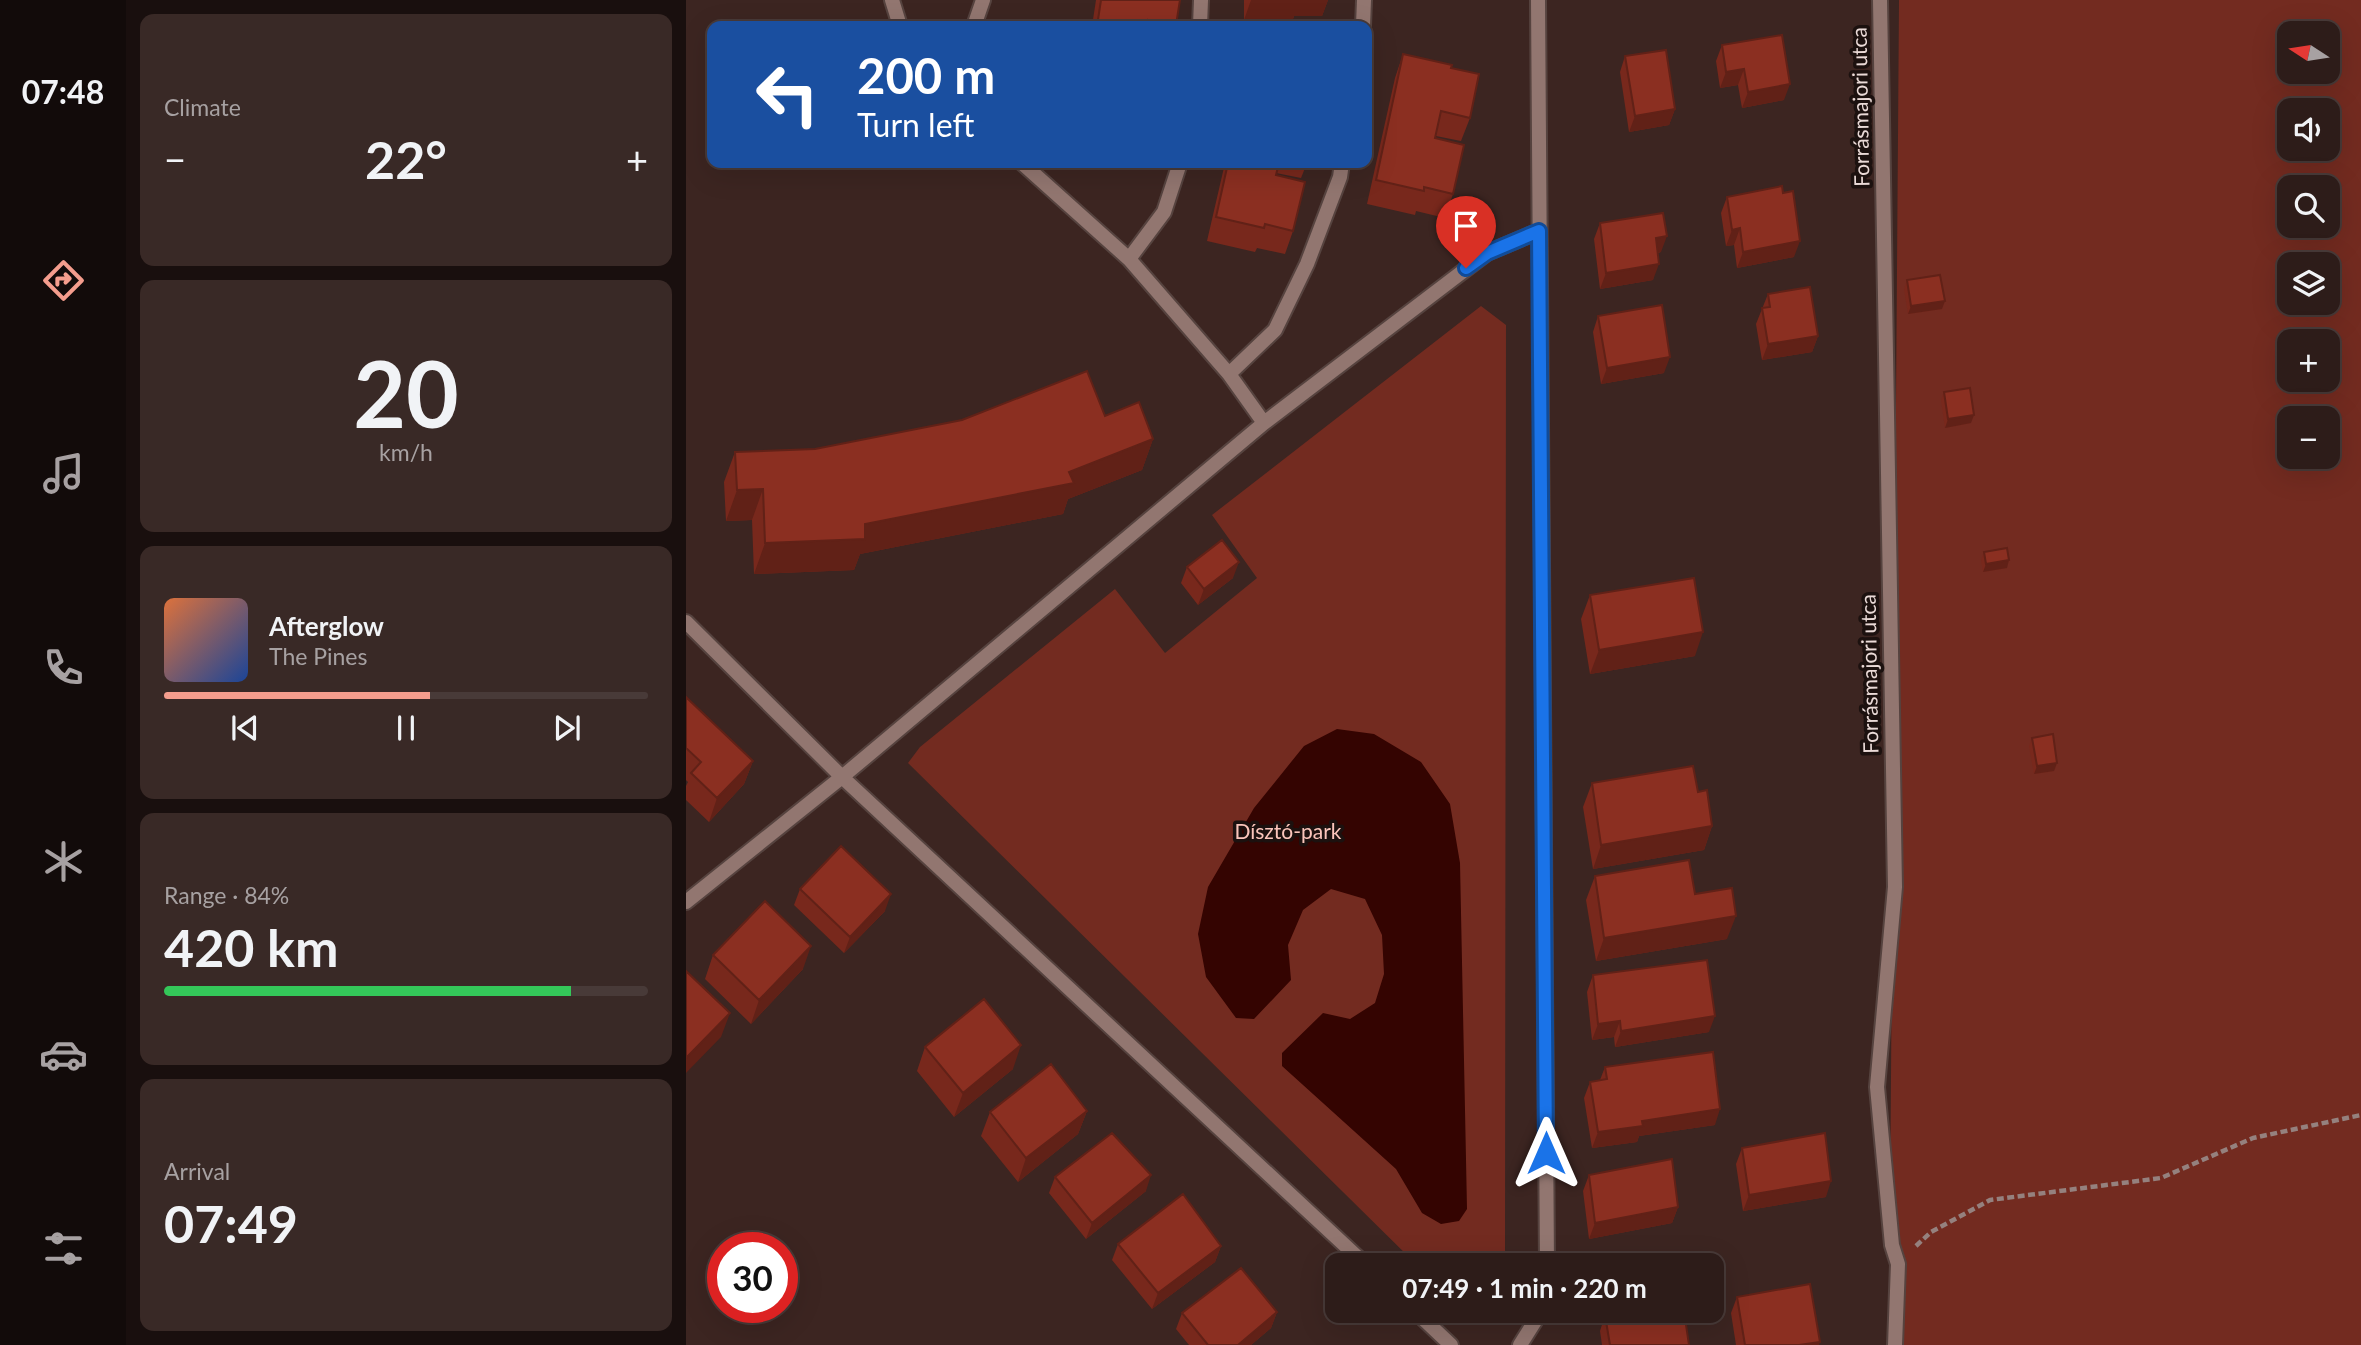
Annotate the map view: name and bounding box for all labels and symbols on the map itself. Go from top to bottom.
north arrow [2277,21,2340,84]
street label: Forrásmajori utca [1846,27,1873,187]
pin [1436,196,1496,268]
street label: Forrásmajori utca [1855,594,1882,754]
park label: Dísztó-park [1234,818,1342,843]
position arrow [1509,1116,1583,1190]
speed limit sign: 30 [707,1232,798,1323]

